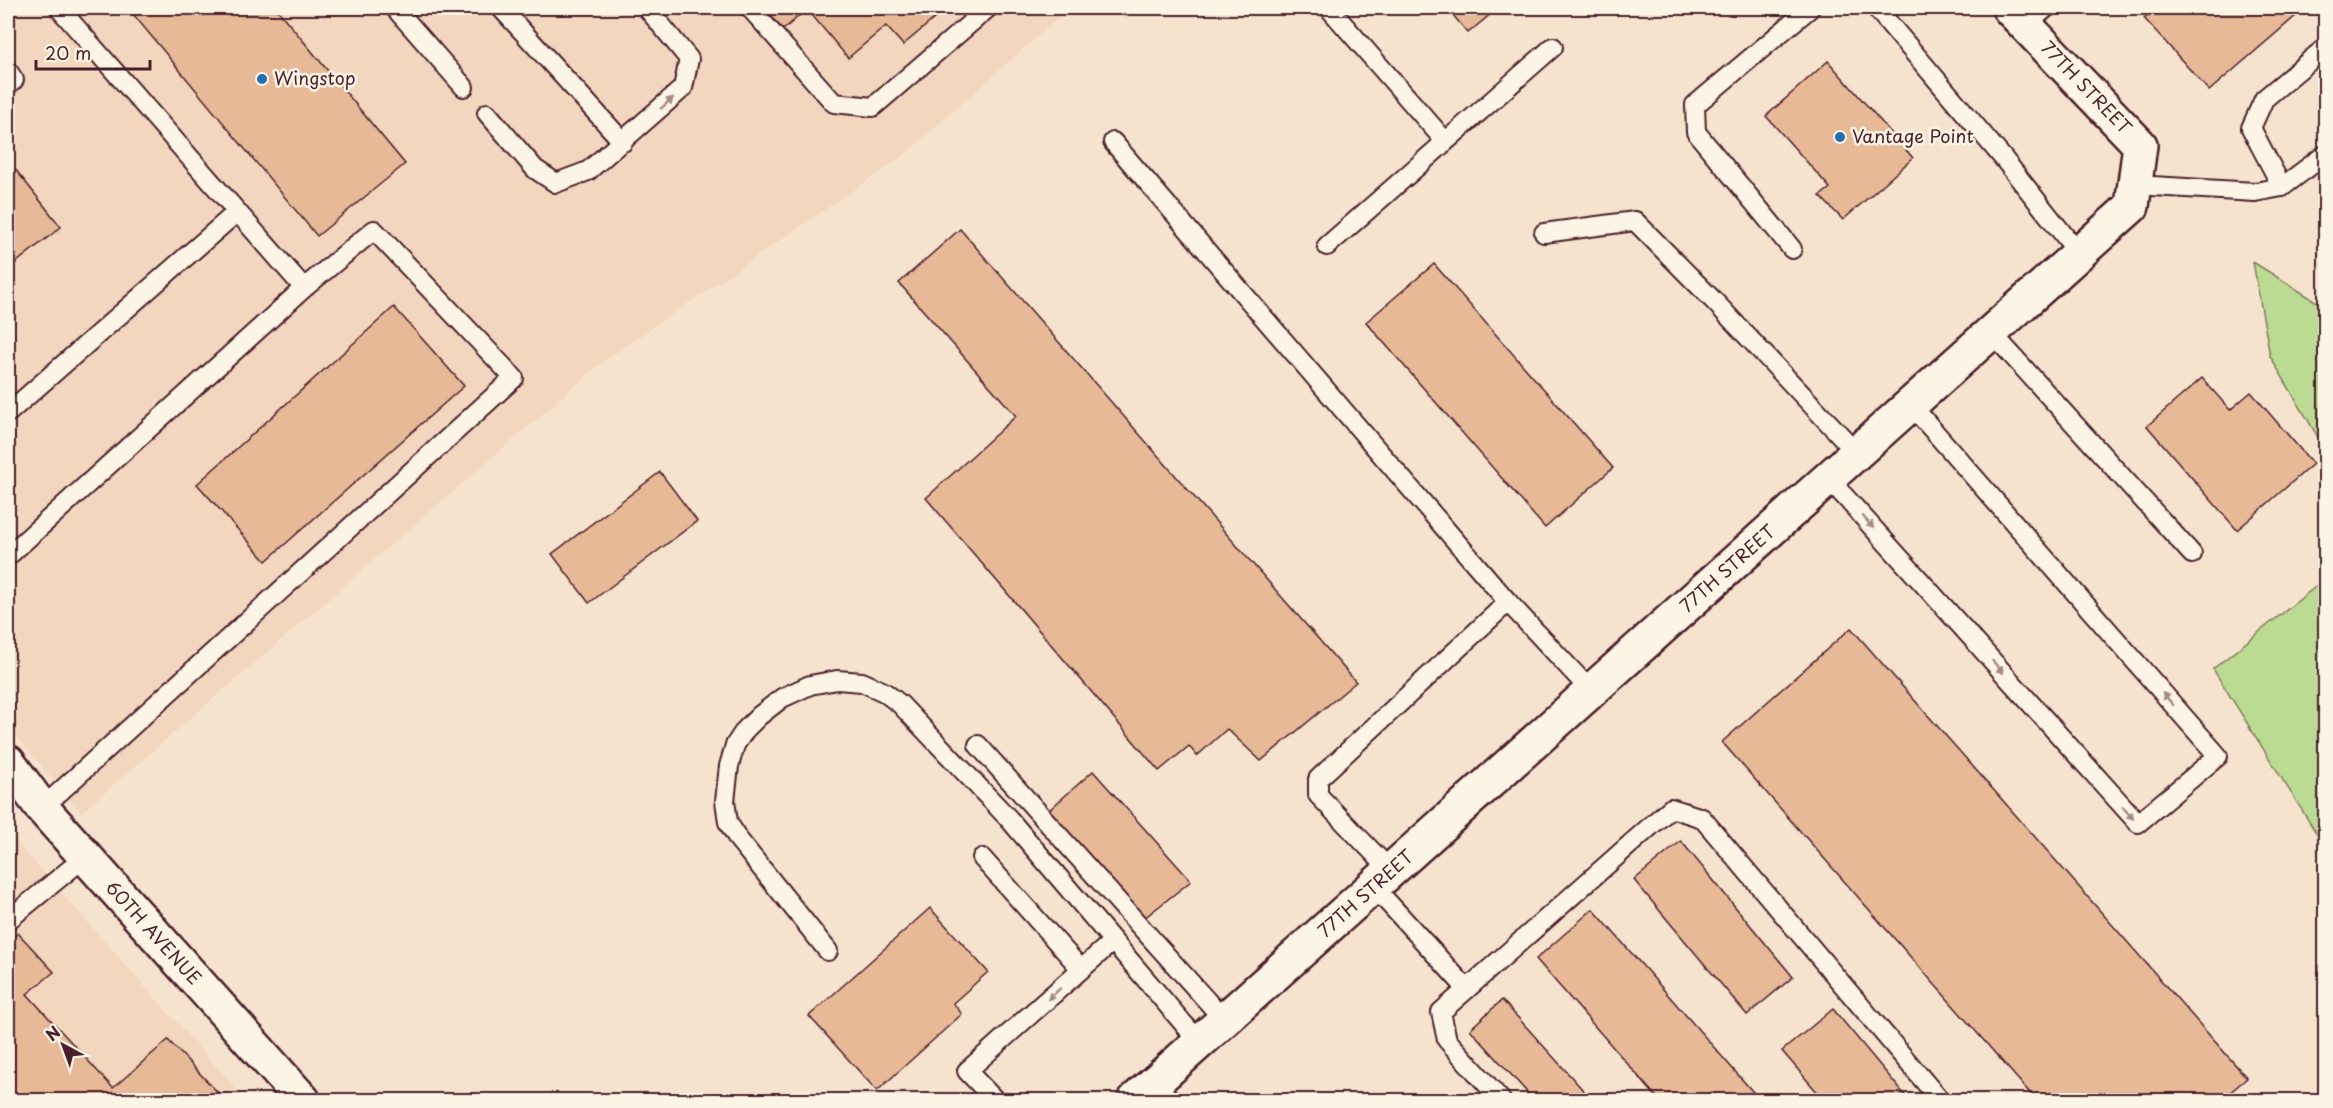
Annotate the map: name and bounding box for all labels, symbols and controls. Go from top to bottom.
scale bar [36,33,150,71]
street label: 77TH STREET [2036,34,2139,140]
text: 20 m [45,39,91,66]
place label: Wingstop [274,64,356,91]
marker: Wingstop [255,72,269,86]
one-way arrow [659,97,674,110]
place label: Vantage Point [1852,122,1974,149]
marker: Vantage Point [1833,130,1847,144]
one-way arrow [1861,514,1874,529]
street label: 77TH STREET [1673,517,1781,618]
one-way arrow [1991,660,2005,675]
one-way arrow [2162,692,2175,707]
one-way arrow [2121,805,2135,820]
street label: 77TH STREET [1311,842,1419,943]
street label: 60TH AVENUE [100,874,208,990]
one-way arrow [1046,987,1061,1001]
north arrow [33,1015,93,1075]
text: N [40,1020,65,1046]

